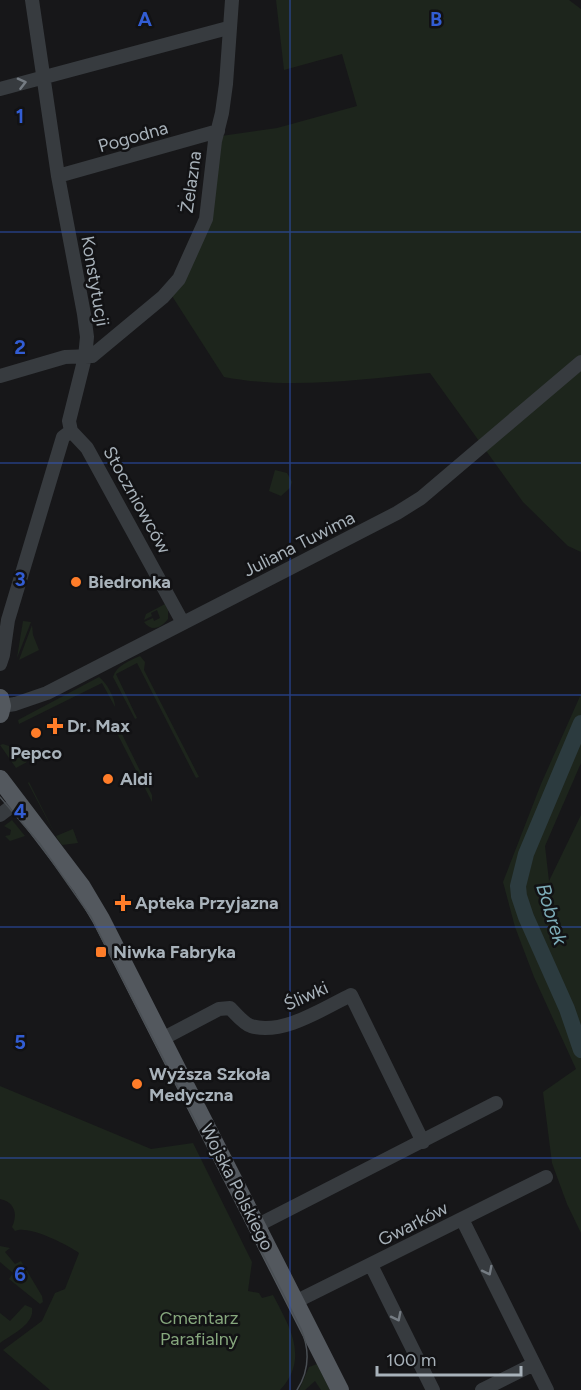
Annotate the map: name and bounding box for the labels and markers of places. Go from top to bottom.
place label: Biedronka [88,571,171,593]
marker: Biedronka [69,575,83,589]
place label: Dr. Max [67,715,130,737]
marker: Dr. Max [48,719,62,733]
marker: Pepco [29,726,43,740]
place label: Pepco [10,742,62,764]
place label: Aldi [120,768,153,790]
marker: Aldi [101,772,115,786]
place label: Apteka Przyjazna [135,892,279,914]
marker: Apteka Przyjazna [116,896,130,910]
place label: Niwka Fabryka [113,941,236,963]
marker: Niwka Fabryka [94,945,108,959]
place label: Wyższa Szkoła Medyczna [149,1063,270,1106]
marker: Wyższa Szkoła Medyczna [130,1077,144,1091]

